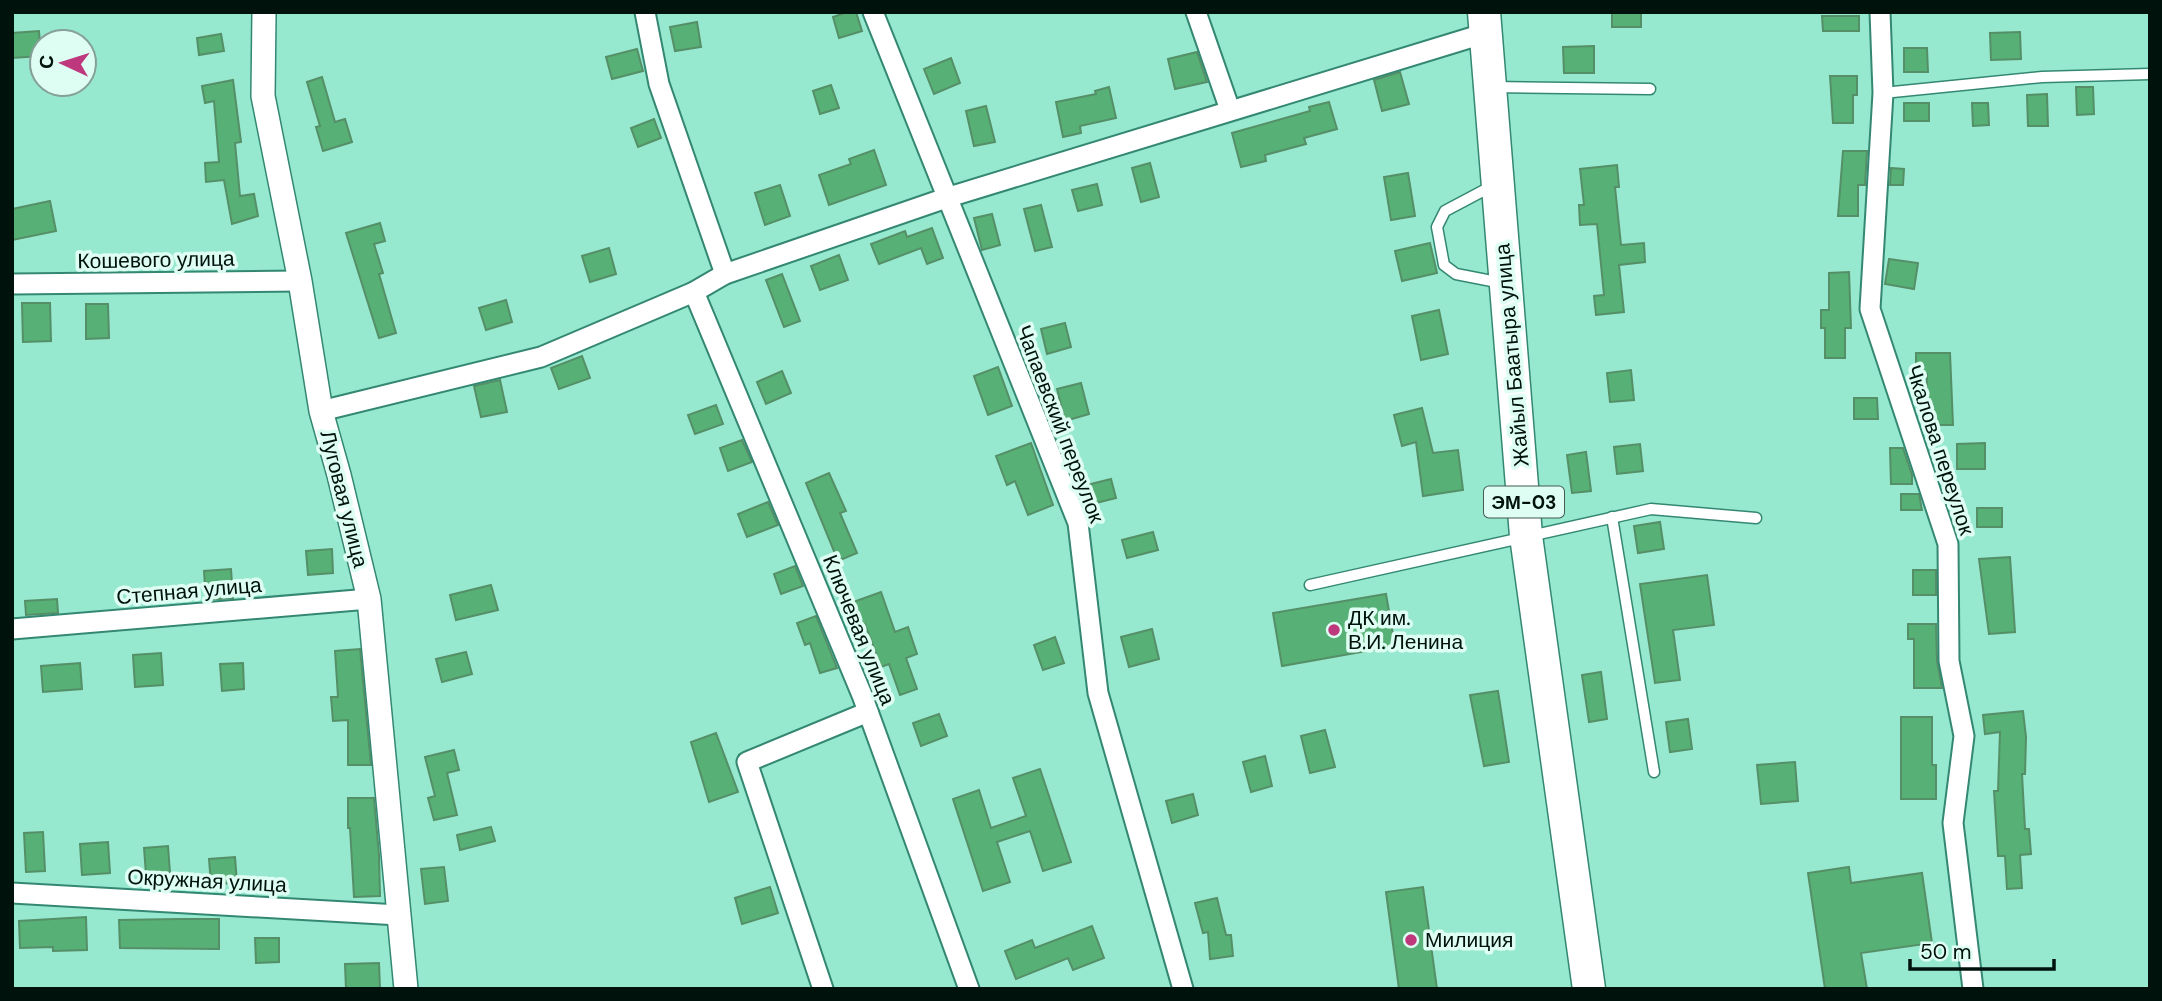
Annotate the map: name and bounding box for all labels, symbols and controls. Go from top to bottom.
north arrow [28,28,98,98]
text: С [34,54,60,70]
street label: Жайыл Баатыра улица [1488,242,1536,468]
street label: Кошевого улица [77,245,235,275]
street label: Чапаевский переулок [1009,321,1111,528]
street label: Чкалова переулок [1899,361,1981,539]
street label: Луговая улица [313,427,375,571]
road number: ЭМ-03 [1484,486,1564,517]
street label: Ключевая улица [816,551,902,710]
street label: Степная улица [115,571,263,611]
place label: ДК им. В.И. Ленина [1348,604,1463,656]
marker: ДК им. В.И. Ленина [1326,622,1342,638]
street label: Окружная улица [127,863,288,899]
place label: Милиция [1425,926,1513,954]
scale bar [1910,928,2054,972]
marker: Милиция [1403,932,1419,948]
text: 50 m [1920,938,1971,966]

